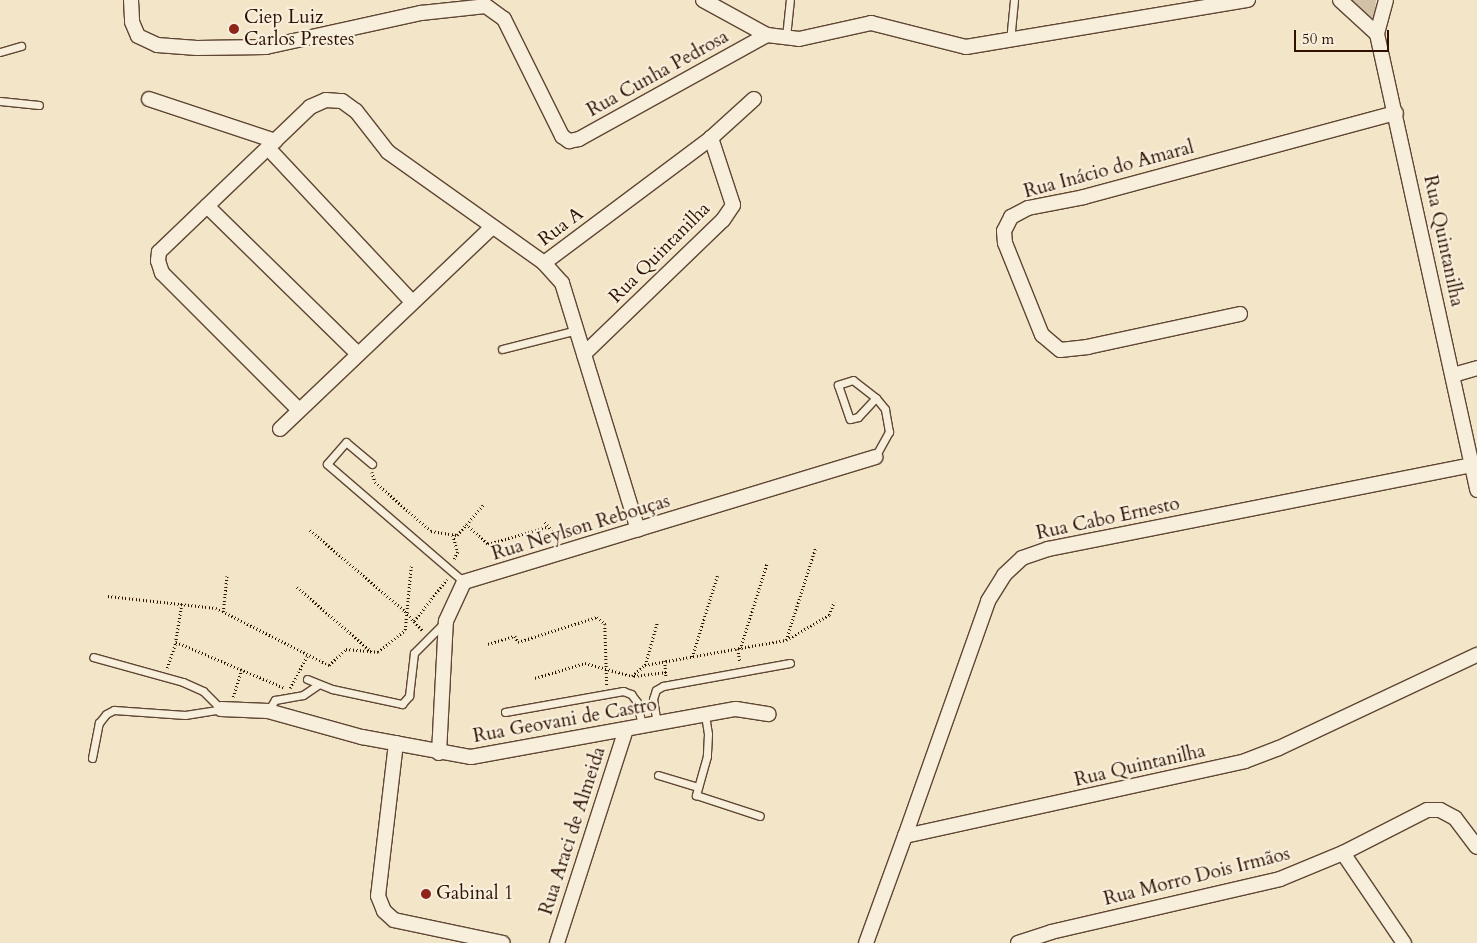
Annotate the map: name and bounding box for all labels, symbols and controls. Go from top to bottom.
place label: Ciep Luiz Carlos Prestes [244,7,354,51]
scale bar [1297,20,1392,52]
marker: Ciep Luiz Carlos Prestes [228,23,240,35]
street label: Rua Cunha Pedrosa [583,26,733,122]
text: 50 m [1302,29,1334,49]
street label: Rua Inácio do Amaral [1022,136,1196,204]
street label: Rua Quintanilha [1418,173,1468,309]
street label: Rua Quintanilha [605,198,715,308]
street label: Rua A [534,203,588,251]
street label: Rua Neylson Rebouças [489,490,673,566]
street label: Rua Cabo Ernesto [1034,493,1182,545]
street label: Rua Geovani de Castro [471,694,659,748]
street label: Rua Quintanilha [1072,740,1208,792]
street label: Rua Araci de Almeida [535,744,611,918]
street label: Rua Morro Dois Irmãos [1101,843,1293,911]
place label: Gabinal 1 [436,883,513,905]
marker: Gabinal 1 [420,888,432,900]

